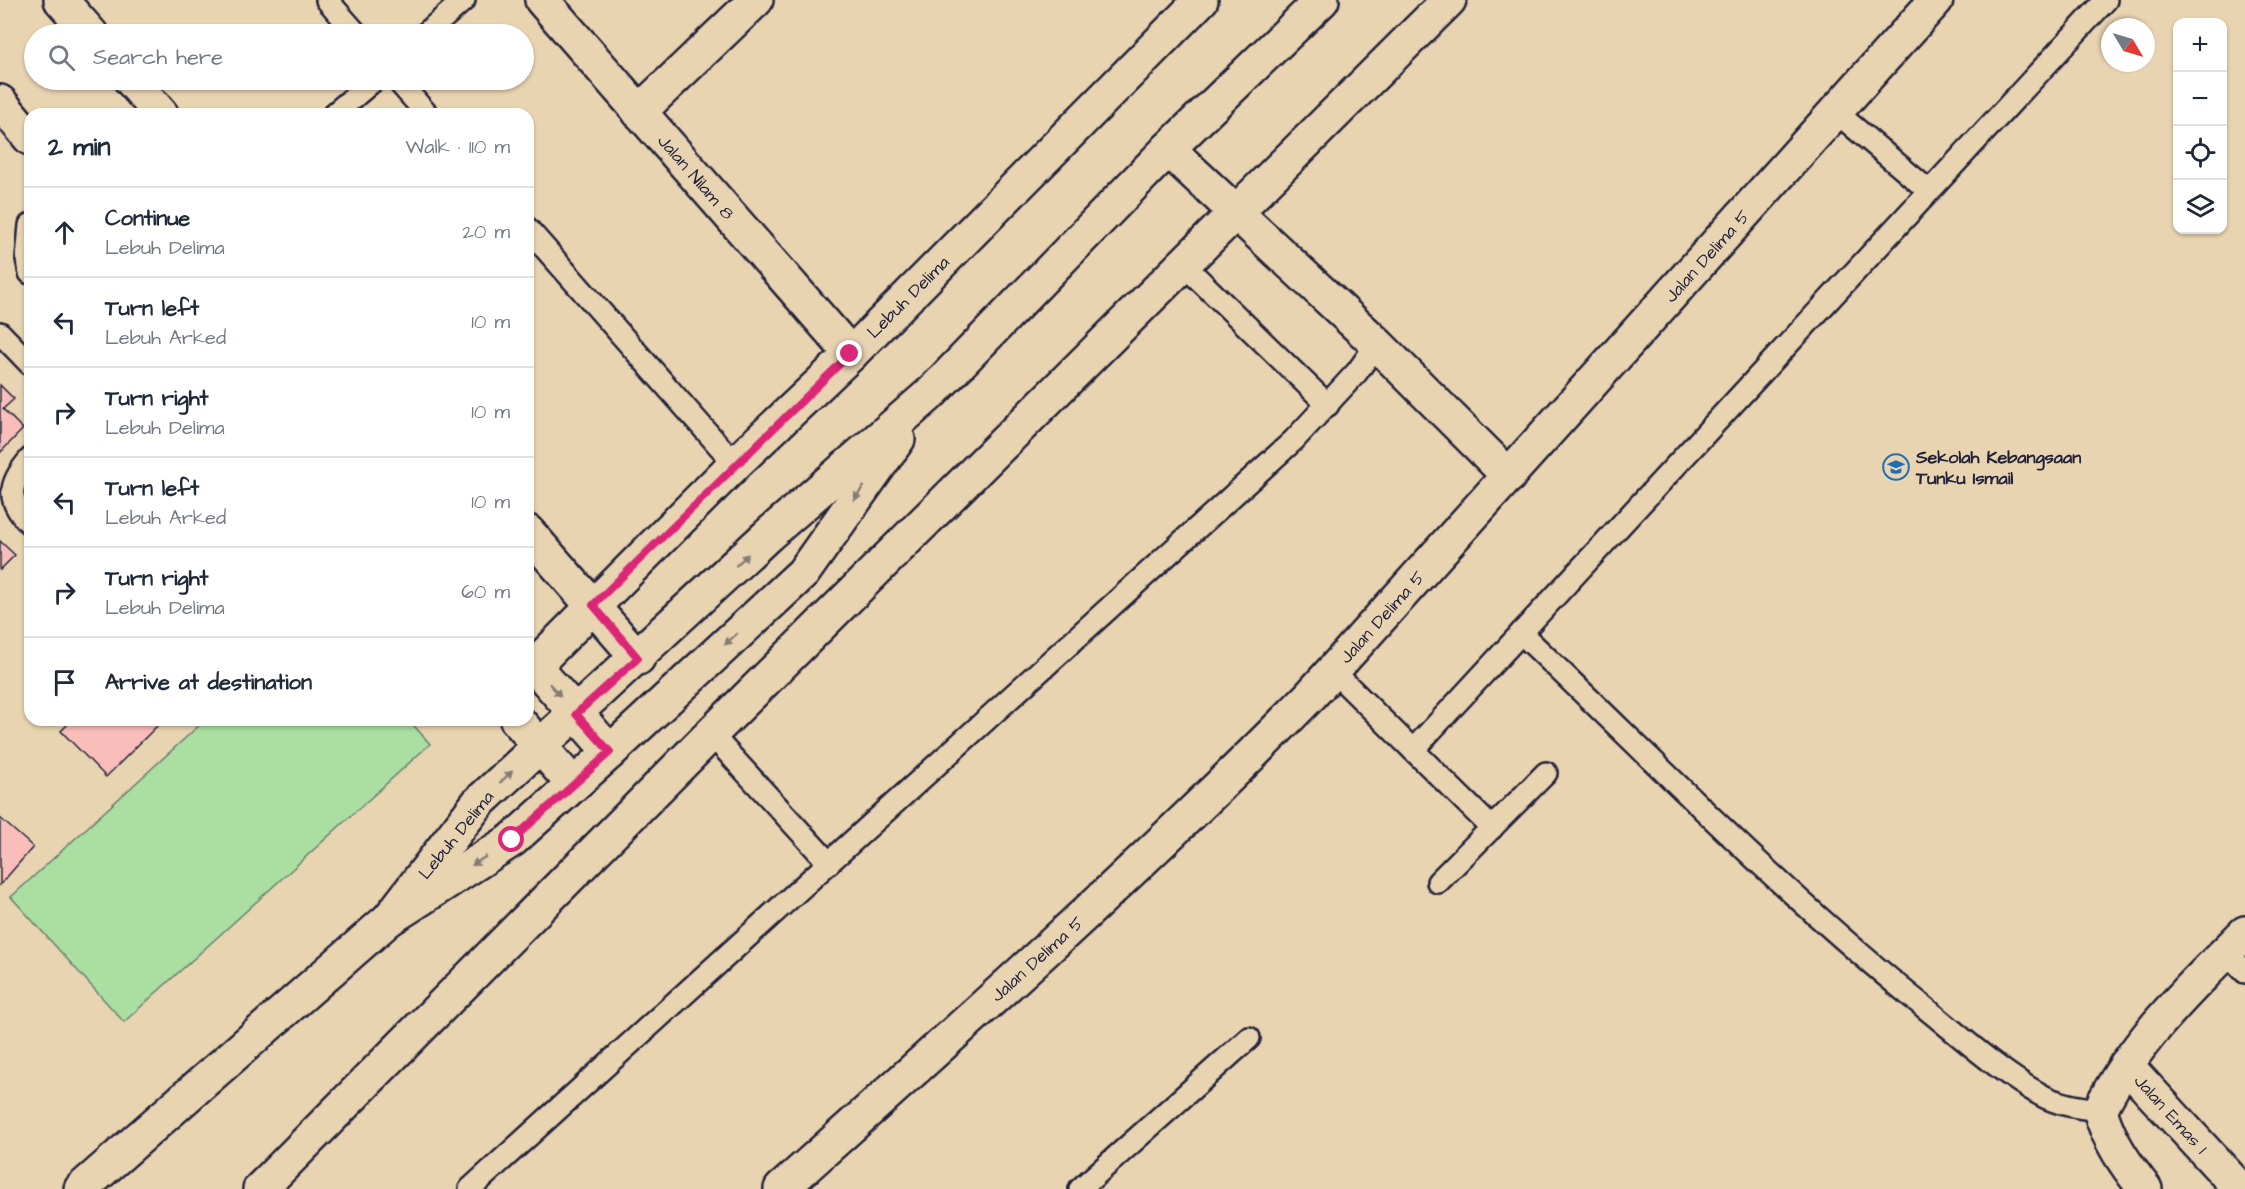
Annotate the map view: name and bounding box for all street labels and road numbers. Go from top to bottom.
street label: Jalan Nilam 8 [651,129,740,226]
street label: Jalan Delima 5 [1659,204,1756,308]
street label: Lebuh Delima [861,250,955,344]
street label: Jalan Delima 5 [1334,565,1431,669]
street label: Lebuh Delima [413,786,500,885]
street label: Jalan Delima 5 [986,911,1089,1008]
street label: Jalan Emas 1 [2128,1069,2213,1160]

